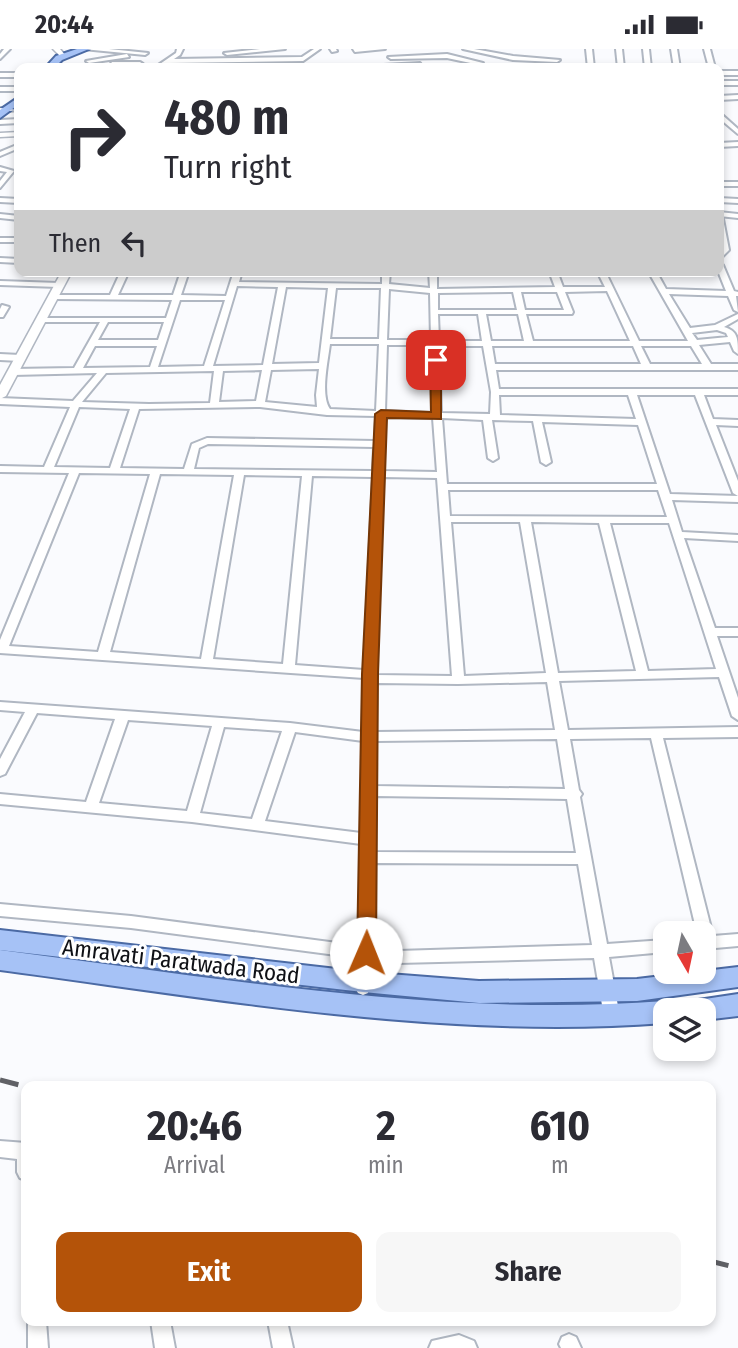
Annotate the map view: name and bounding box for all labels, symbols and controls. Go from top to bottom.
text: 20:44 [35,9,94,40]
text: 480 m [164,88,289,147]
icon: right [49,91,140,182]
text: Turn right [164,148,291,186]
icon: left [115,224,153,262]
text: Then [49,228,101,259]
pin [406,330,466,390]
icon: arrive [417,341,455,379]
position arrow [329,916,403,990]
north arrow [653,921,716,983]
map controls [653,921,716,1061]
street label: Amravati Paratwada Road [61,933,301,989]
button: layers [653,998,716,1061]
text: 20:46 [147,1101,242,1151]
text: 2 [376,1101,396,1151]
text: 610 [530,1101,590,1151]
text: Arrival [164,1151,225,1179]
text: min [368,1151,404,1179]
text: m [551,1151,569,1179]
button: Exit [56,1232,362,1312]
button: Share [376,1232,681,1312]

